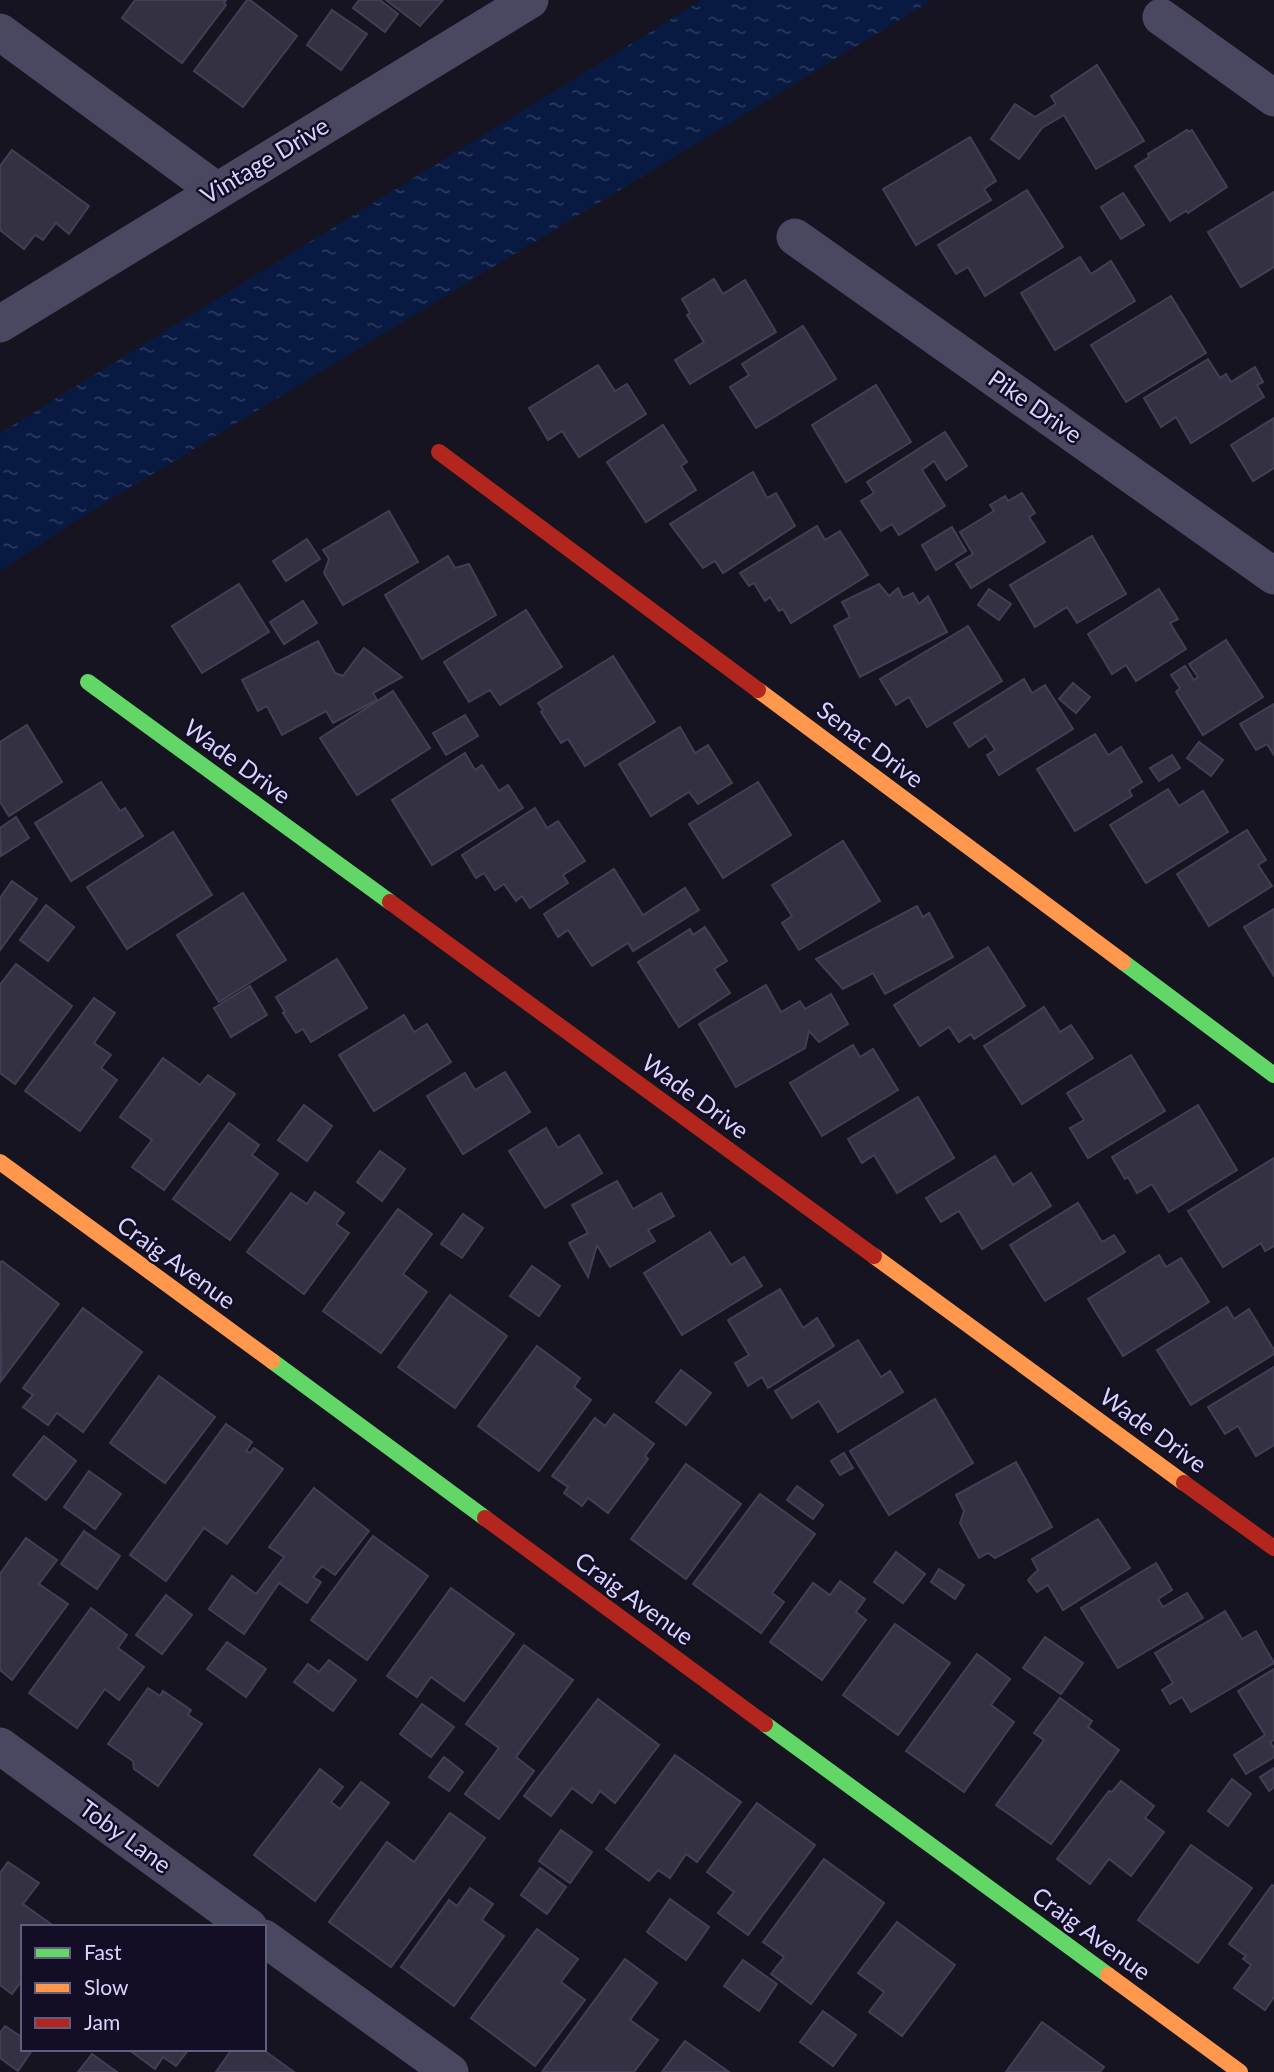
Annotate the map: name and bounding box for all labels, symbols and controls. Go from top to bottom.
street label: Vintage Drive [195,110,333,209]
street label: Pike Drive [983,363,1088,449]
street label: Senac Drive [812,694,930,793]
street label: Wade Drive [179,712,297,809]
street label: Wade Drive [637,1047,755,1144]
street label: Craig Avenue [112,1209,242,1315]
street label: Wade Drive [1095,1381,1213,1478]
street label: Craig Avenue [570,1545,700,1651]
street label: Toby Lane [74,1793,177,1879]
street label: Craig Avenue [1027,1880,1157,1986]
legend [21,1925,266,2051]
text: Fast [84,1939,122,1964]
text: Slow [84,1974,129,1999]
text: Jam [84,2009,120,2034]

